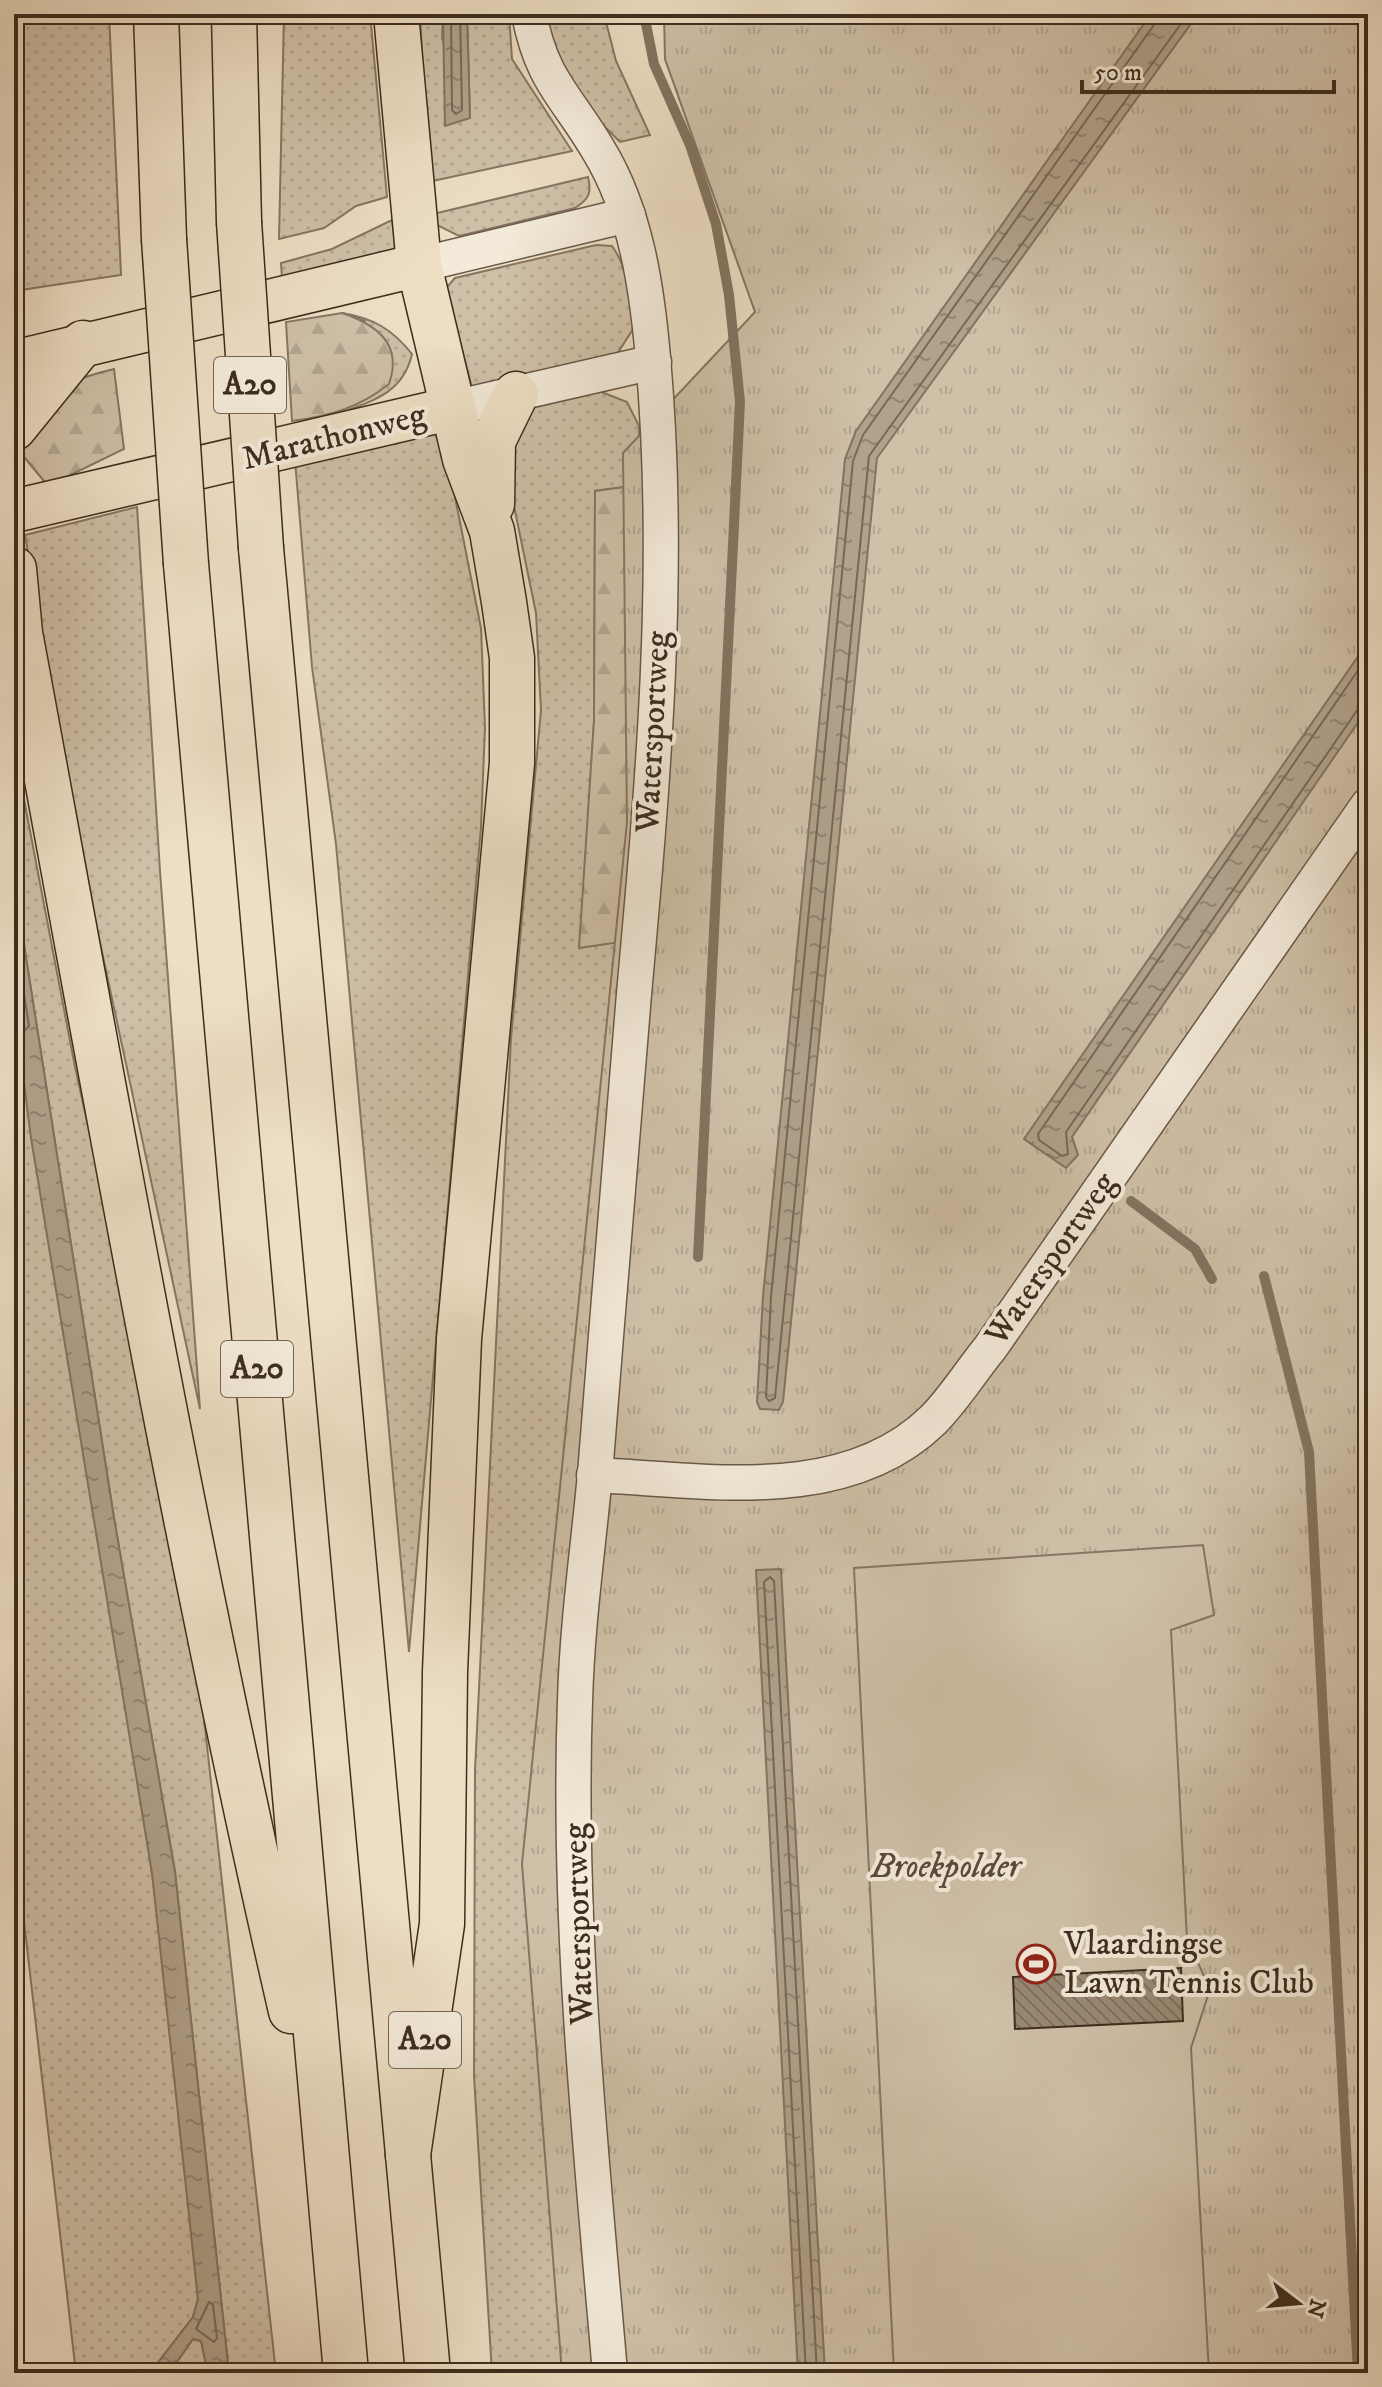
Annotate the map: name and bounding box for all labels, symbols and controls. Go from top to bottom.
scale bar [1082,44,1334,94]
text: 50 m [1094,58,1142,88]
road number: A20 [214,357,286,413]
street label: Marathonweg [238,394,431,480]
street label: Watersportweg [627,630,679,835]
street label: Watersportweg [975,1164,1126,1355]
road number: A20 [221,1341,293,1397]
street label: Watersportweg [554,1822,604,2027]
park label: Broekpolder [870,1846,1024,1888]
place label: Vlaardingse Lawn Tennis Club [1063,1923,1314,2004]
sports icon: Vlaardingse Lawn Tennis Club [1015,1943,1057,1985]
road number: A20 [389,2012,461,2068]
north arrow [1258,2263,1338,2343]
text: N [1300,2296,1331,2321]

